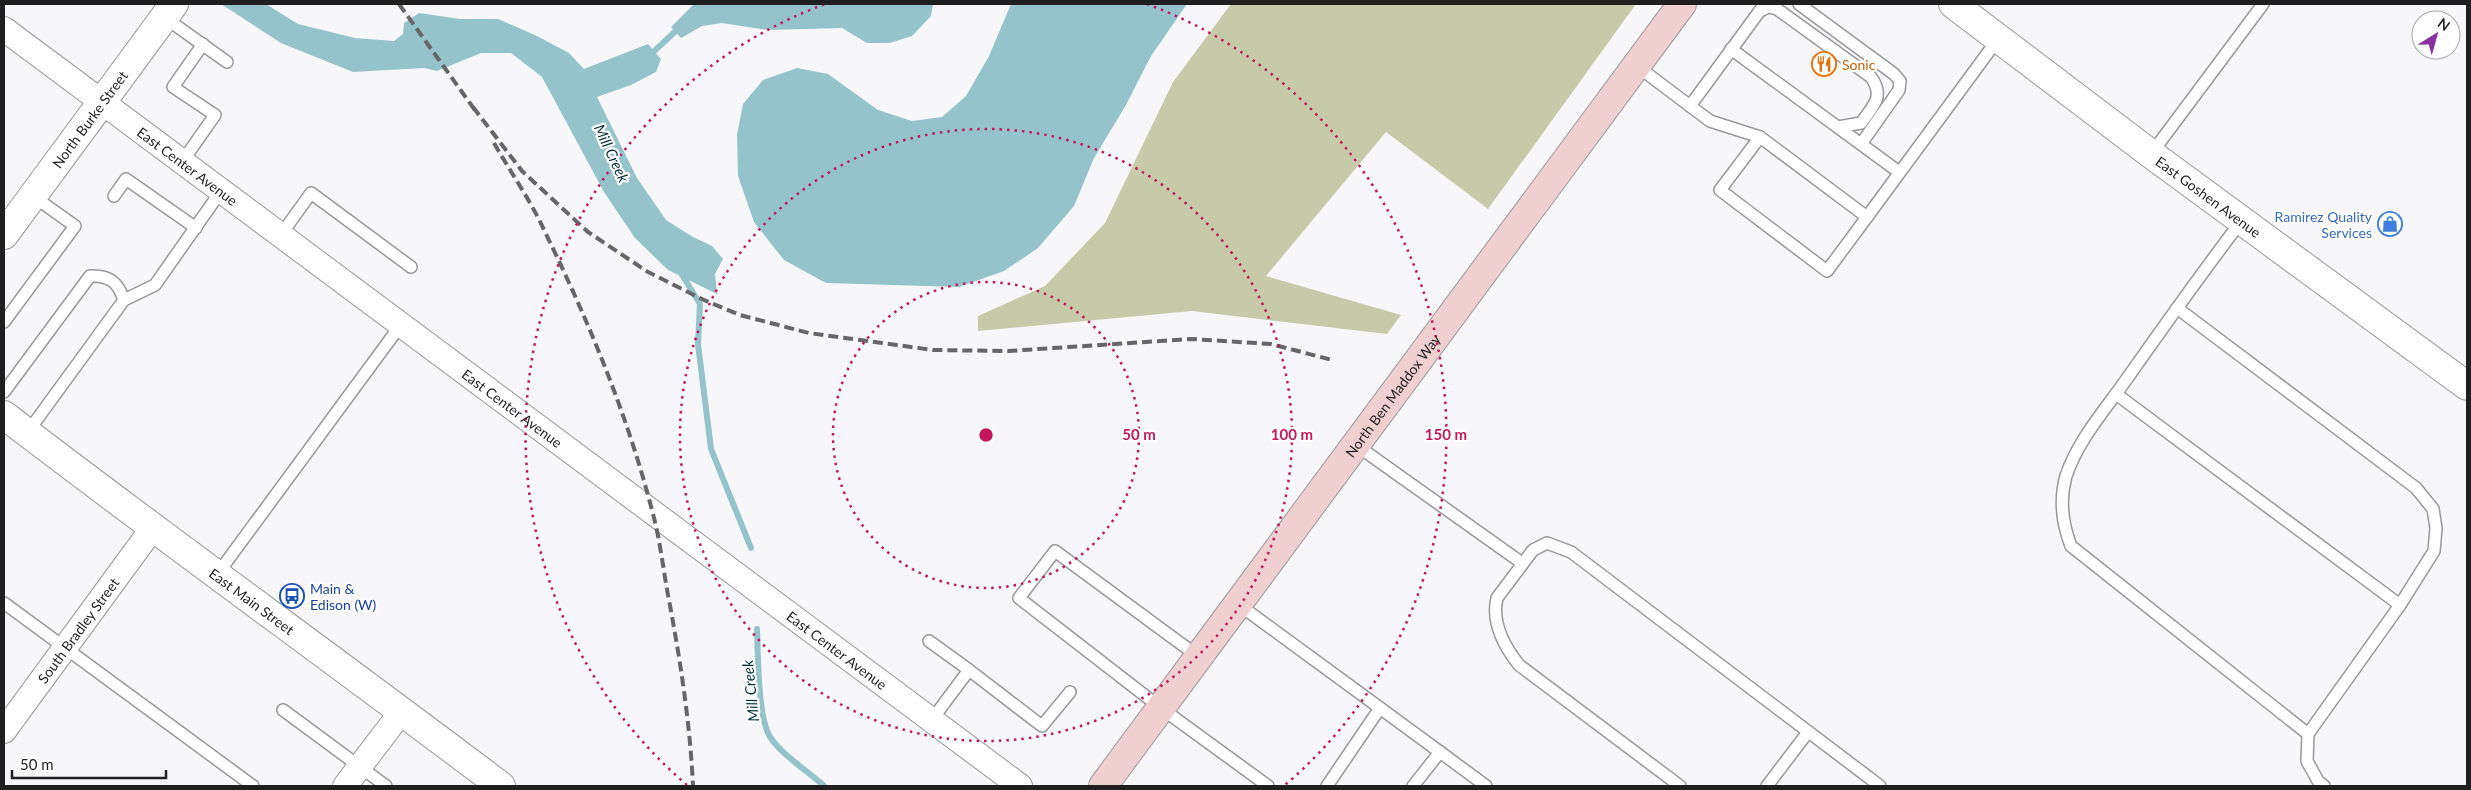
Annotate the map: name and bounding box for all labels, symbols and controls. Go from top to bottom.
north arrow [2411,10,2461,60]
text: N [2435,14,2454,34]
restaurant icon: Sonic [1811,51,1837,77]
place label: Sonic [1842,56,1876,73]
street label: North Burke Street [48,67,131,171]
water label: Mill Creek [591,121,634,186]
street label: East Center Avenue [134,123,241,209]
street label: East Goshen Avenue [2153,152,2265,241]
place label: Ramirez Quality Services [2275,208,2373,241]
shop icon: Ramirez Quality Services [2377,211,2403,237]
street label: North Ben Maddox Way [1341,330,1444,460]
street label: East Center Avenue [459,365,566,451]
text: 50 m [1122,425,1156,443]
text: 100 m [1271,425,1313,443]
text: 150 m [1425,425,1467,443]
centre of rings [977,426,995,444]
street label: East Main Street [206,564,298,638]
street label: South Bradley Street [34,574,122,686]
place label: Main & Edison (W) [310,580,377,613]
bus stop icon: Main & Edison (W) [279,583,305,609]
street label: East Center Avenue [784,607,891,693]
water label: Mill Creek [738,658,762,723]
scale bar [12,748,166,780]
text: 50 m [20,755,54,773]

